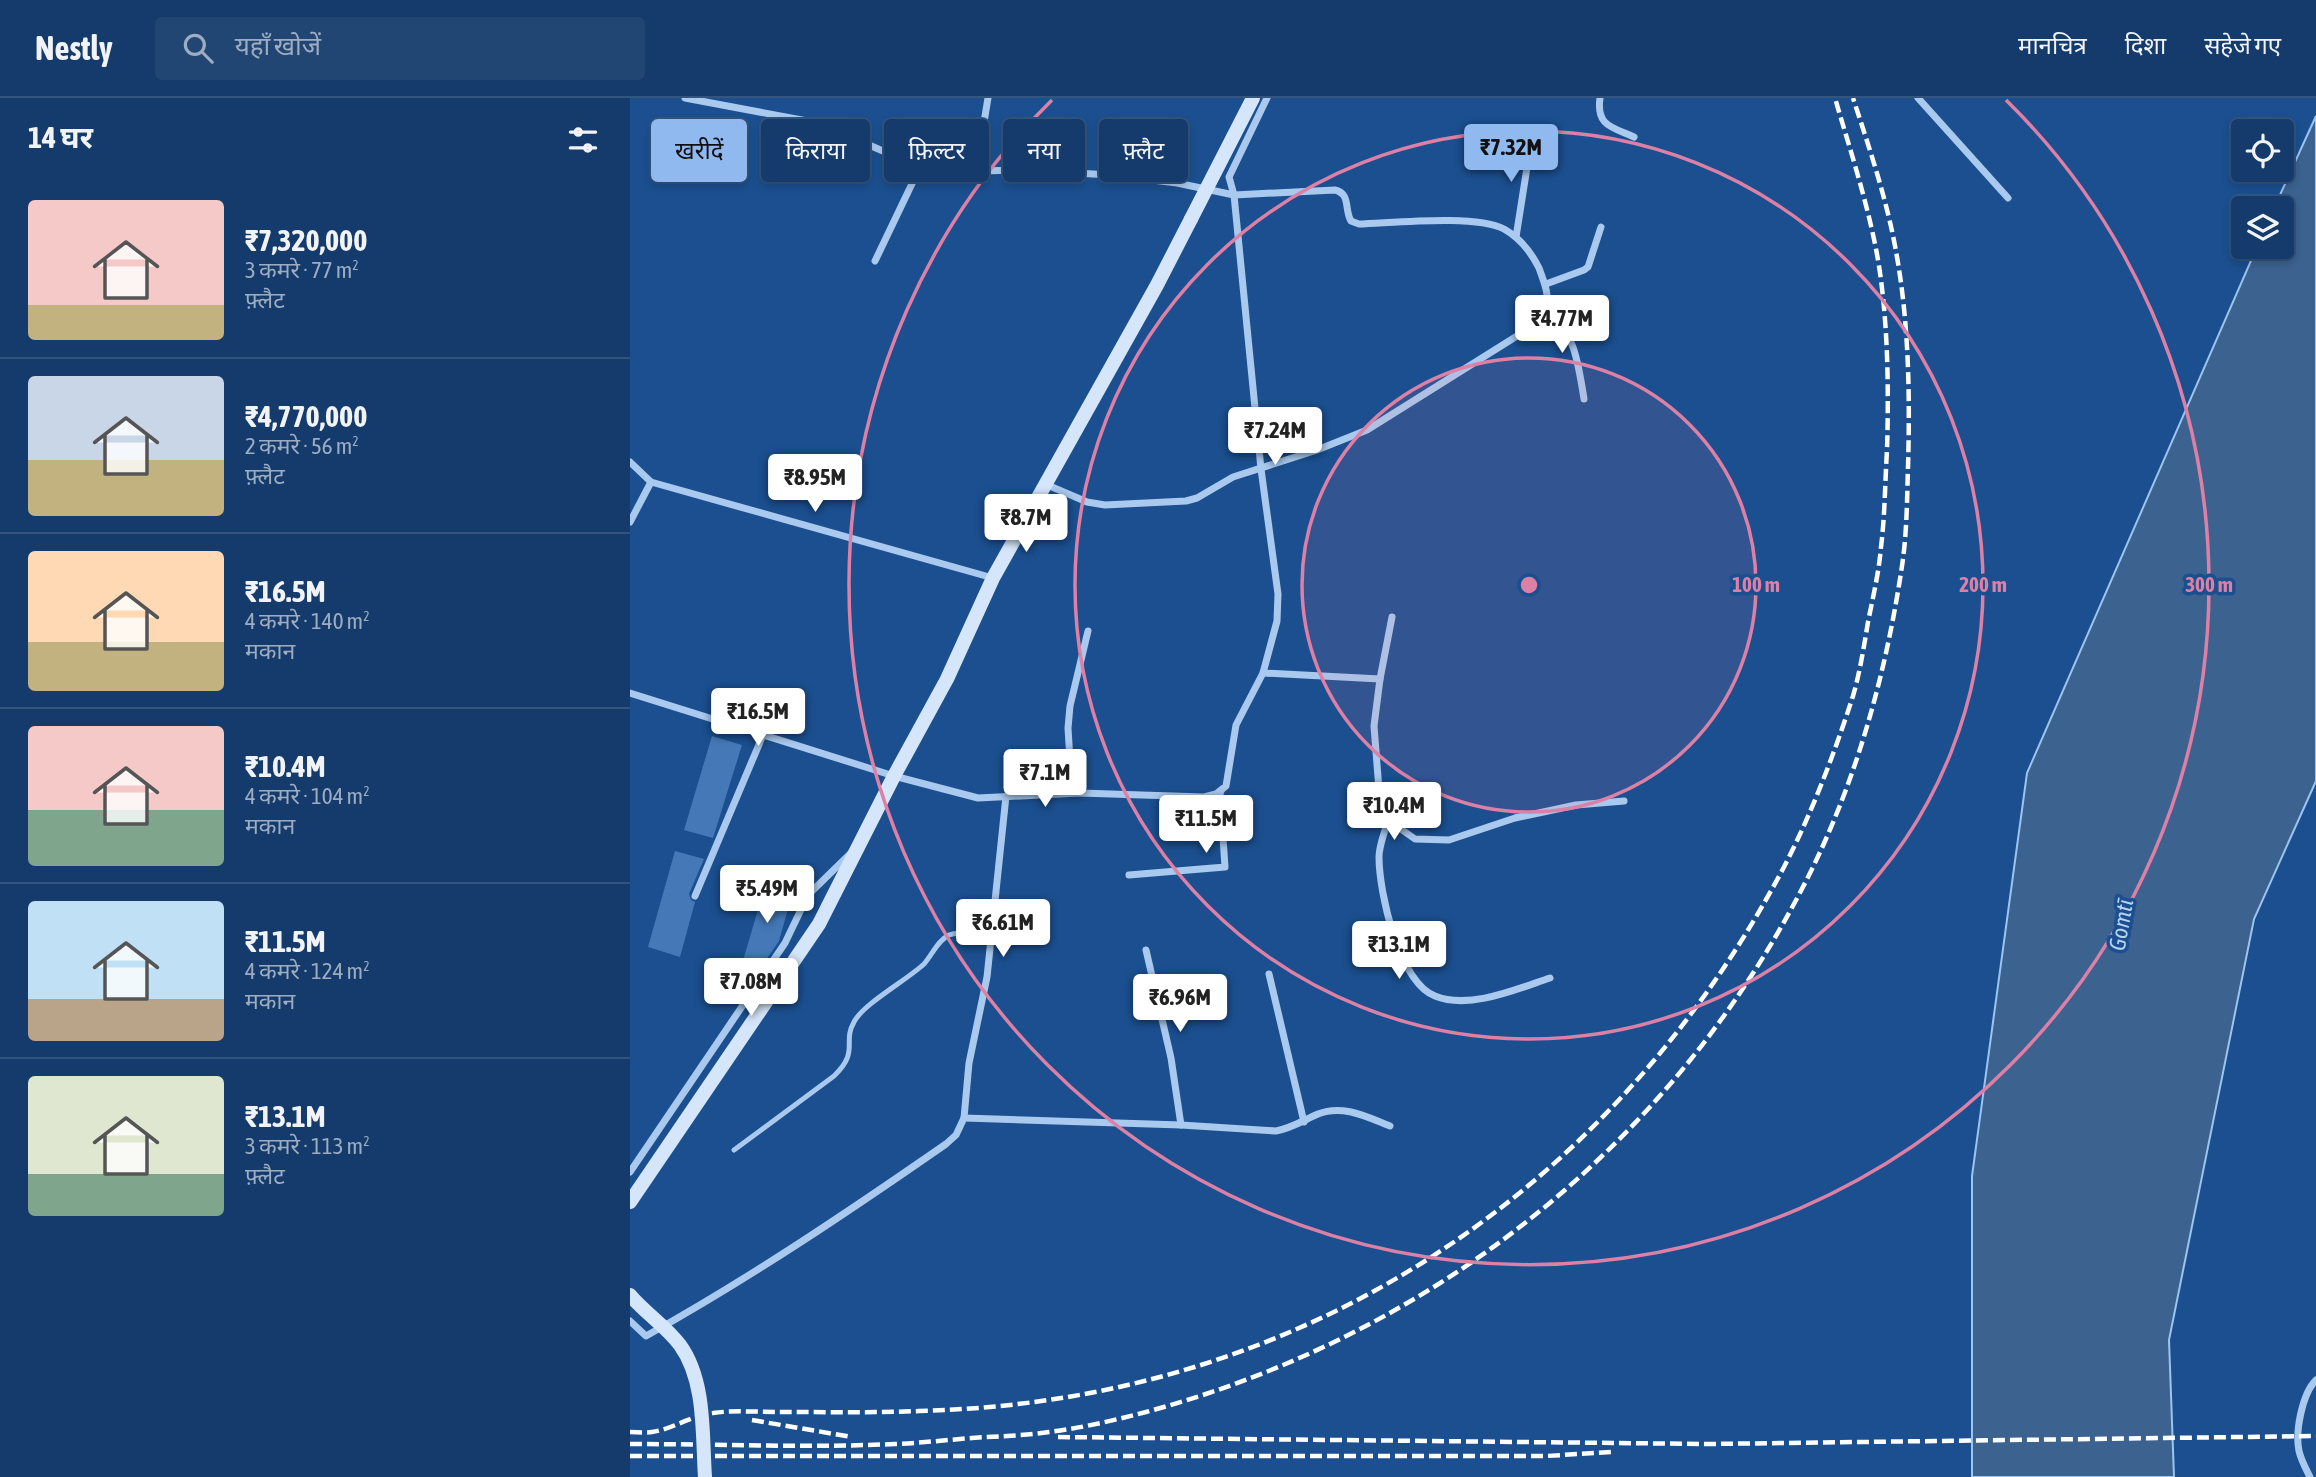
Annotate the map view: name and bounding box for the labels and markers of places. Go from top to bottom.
pin: ₹7.32M [1454,125,1568,184]
pin: ₹4.77M [1505,296,1619,355]
pin: ₹7.24M [1218,408,1332,467]
pin: ₹8.95M [758,454,872,514]
pin: ₹8.7M [977,494,1075,554]
centre of rings [1517,573,1541,597]
pin: ₹16.5M [701,688,815,748]
pin: ₹7.1M [996,750,1094,809]
pin: ₹10.4M [1337,782,1451,842]
pin: ₹11.5M [1149,796,1263,855]
pin: ₹5.49M [710,866,824,925]
pin: ₹6.61M [946,900,1060,959]
pin: ₹13.1M [1342,922,1456,981]
pin: ₹7.08M [694,958,808,1018]
pin: ₹6.96M [1123,974,1237,1034]

